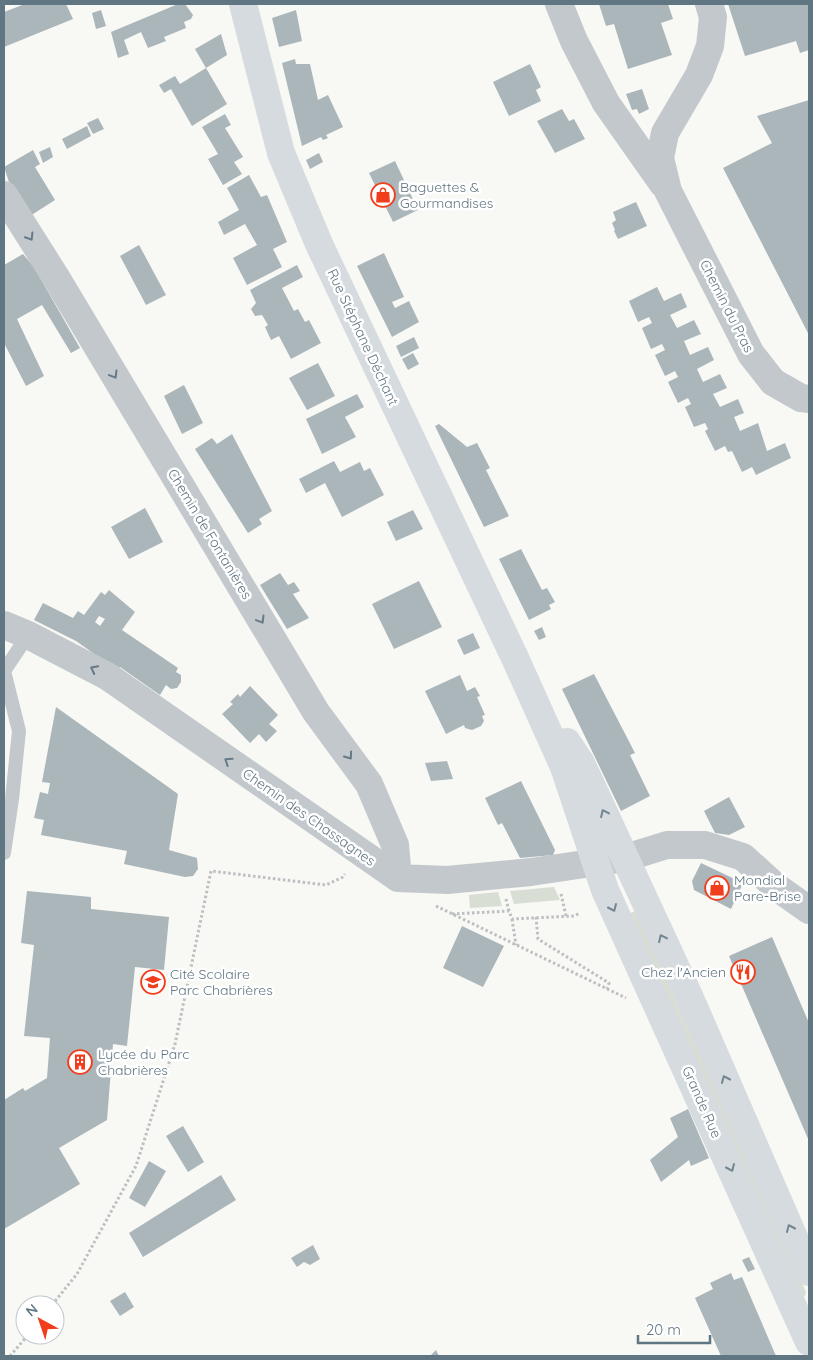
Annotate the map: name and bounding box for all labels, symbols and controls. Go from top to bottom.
place label: Baguettes & Gourmandises [400,178,493,212]
shop icon: Baguettes & Gourmandises [370,182,396,208]
one-way arrow [24,231,33,240]
street label: Chemin du Pras [696,257,758,355]
street label: Rue Stéphane Déchant [323,266,403,408]
one-way arrow [108,370,118,379]
street label: Chemin de Fontanières [164,466,256,602]
one-way arrow [255,614,265,623]
one-way arrow [90,665,99,675]
one-way arrow [343,750,351,759]
one-way arrow [224,758,234,767]
street label: Chemin des Chassagnes [239,764,379,870]
one-way arrow [600,810,610,819]
place label: Mondial Pare-Brise [734,871,801,905]
shop icon: Mondial Pare-Brise [704,875,730,901]
one-way arrow [607,903,618,912]
one-way arrow [657,934,668,943]
restaurant icon: Chez l'Ancien [730,959,756,985]
place label: Chez l'Ancien [641,963,726,981]
place label: Cité Scolaire Parc Chabrières [170,965,273,999]
school or university icon: Cité Scolaire Parc Chabrières [140,969,166,995]
place label: Lycée du Parc Chabrières [98,1045,190,1079]
building icon: Lycée du Parc Chabrières [67,1049,93,1075]
street label: Grande Rue [678,1063,726,1141]
one-way arrow [720,1075,731,1084]
one-way arrow [725,1163,736,1172]
one-way arrow [785,1224,796,1233]
north arrow [15,1295,65,1345]
text: N [22,1300,41,1320]
scale bar [638,1312,710,1344]
text: 20 m [646,1320,681,1339]

